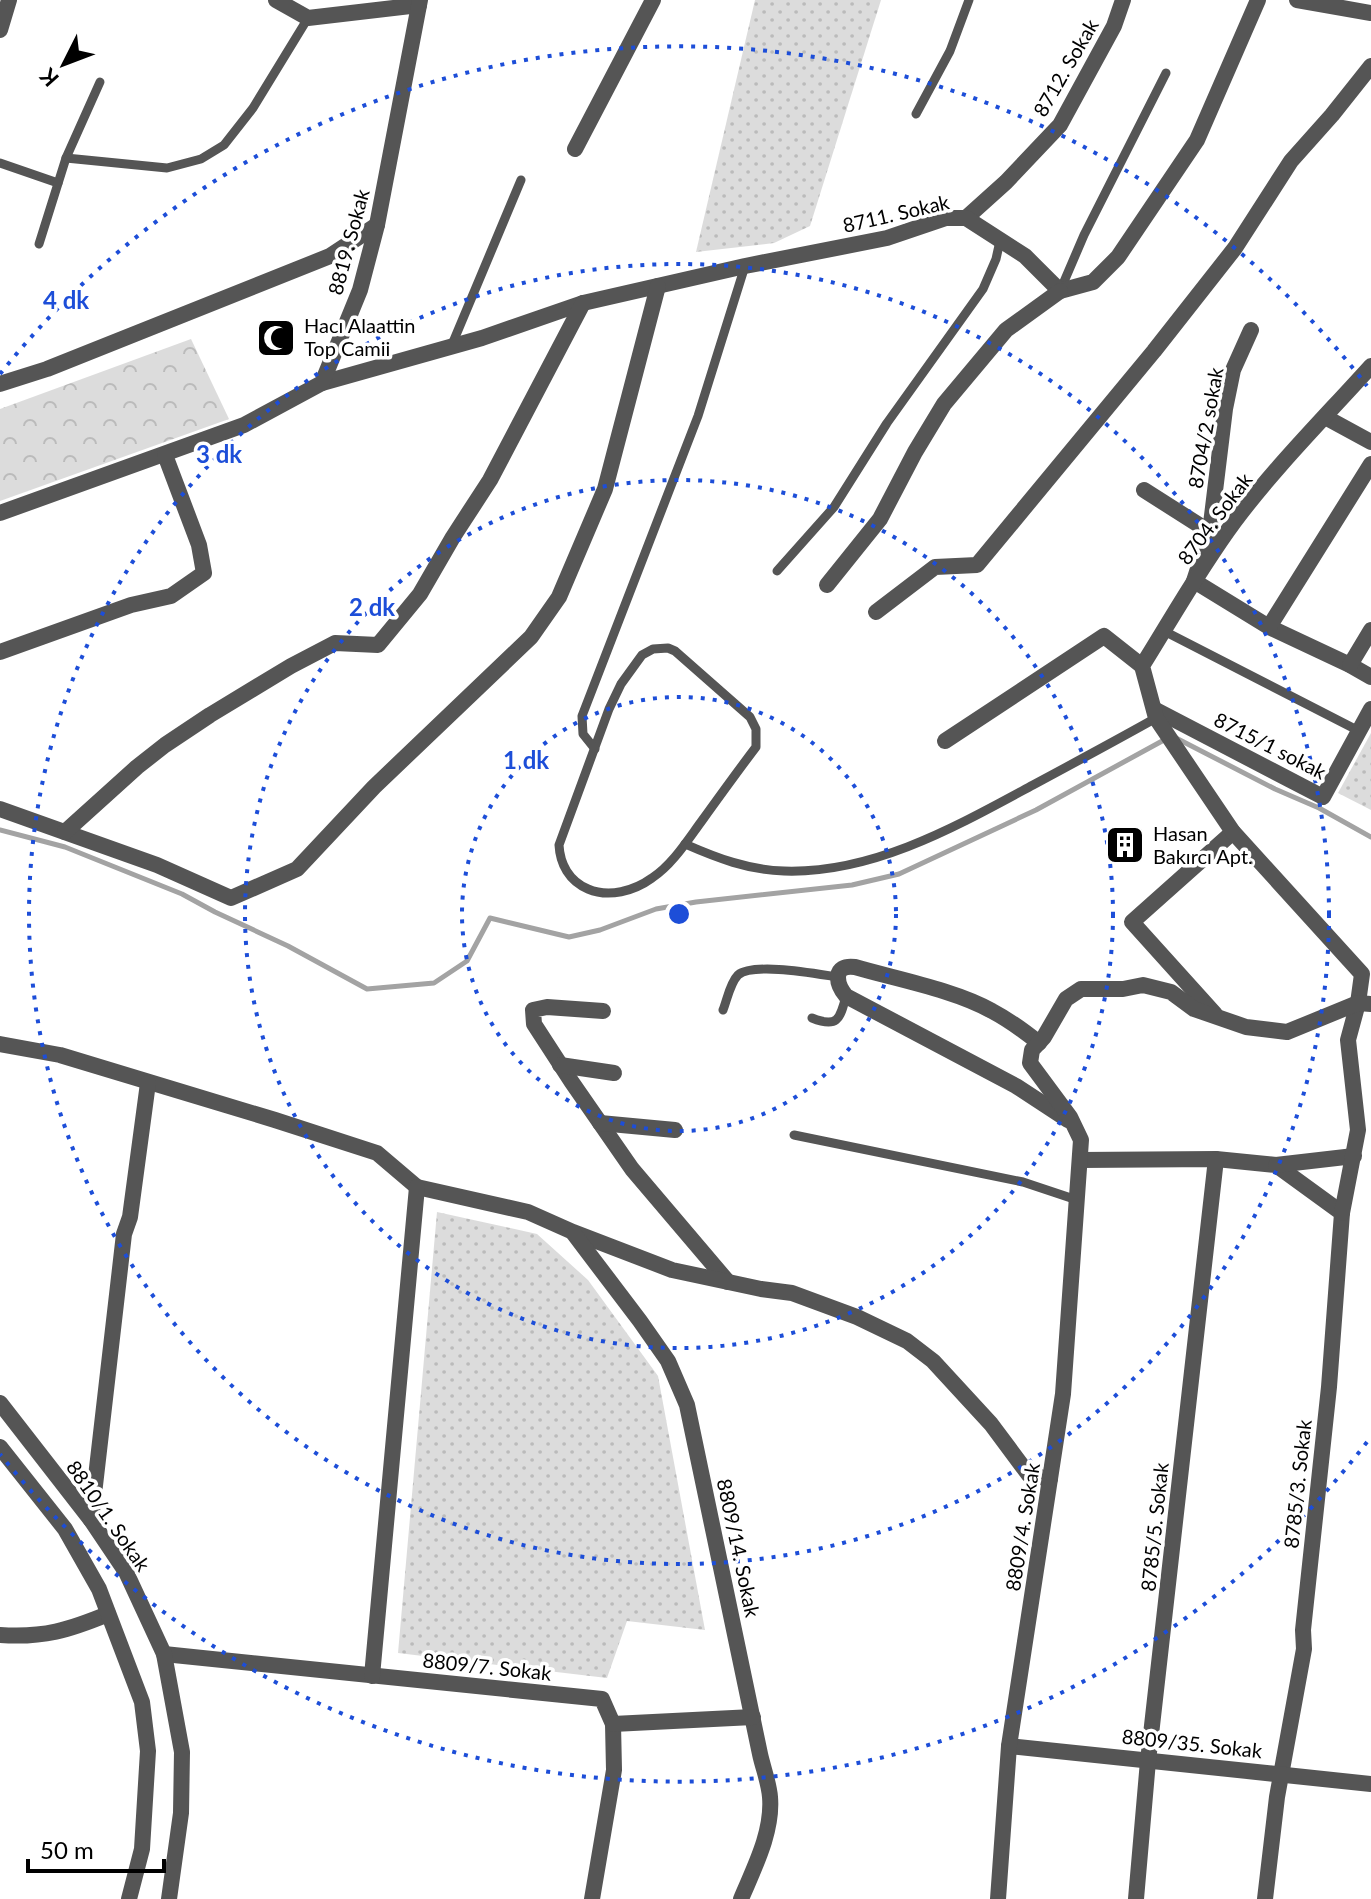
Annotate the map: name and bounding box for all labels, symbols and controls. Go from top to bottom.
street label: 8712. Sokak [1028,14,1103,121]
north arrow [24,24,104,104]
text: K [33,62,64,92]
street label: 8819. Sokak [322,185,374,297]
street label: 8711. Sokak [840,189,952,237]
text: 4 dk [43,285,89,314]
place label: Hacı Alaattin Top Camii [304,313,415,360]
mosque icon: Hacı Alaattin Top Camii [255,317,297,359]
street label: 8704/2 sokak [1183,365,1228,490]
text: 3 dk [196,439,242,468]
street label: 8704. Sokak [1172,467,1257,569]
text: 2 dk [349,592,395,621]
street label: 8715/1 sokak [1210,707,1331,784]
text: 1 dk [503,745,549,774]
place label: Hasan Bakırcı Apt. [1153,821,1253,868]
building icon: Hasan Bakırcı Apt. [1104,824,1146,866]
centre of rings [665,900,693,928]
street label: 8785/3. Sokak [1278,1418,1316,1549]
street label: 8810/1. Sokak [62,1456,156,1576]
street label: 8809/4. Sokak [1000,1460,1044,1593]
street label: 8785/5. Sokak [1135,1461,1173,1592]
street label: 8809/14. Sokak [713,1476,766,1620]
street label: 8809/7. Sokak [422,1647,553,1685]
street label: 8809/35. Sokak [1121,1724,1264,1762]
scale bar [28,1823,164,1873]
text: 50 m [40,1835,94,1864]

